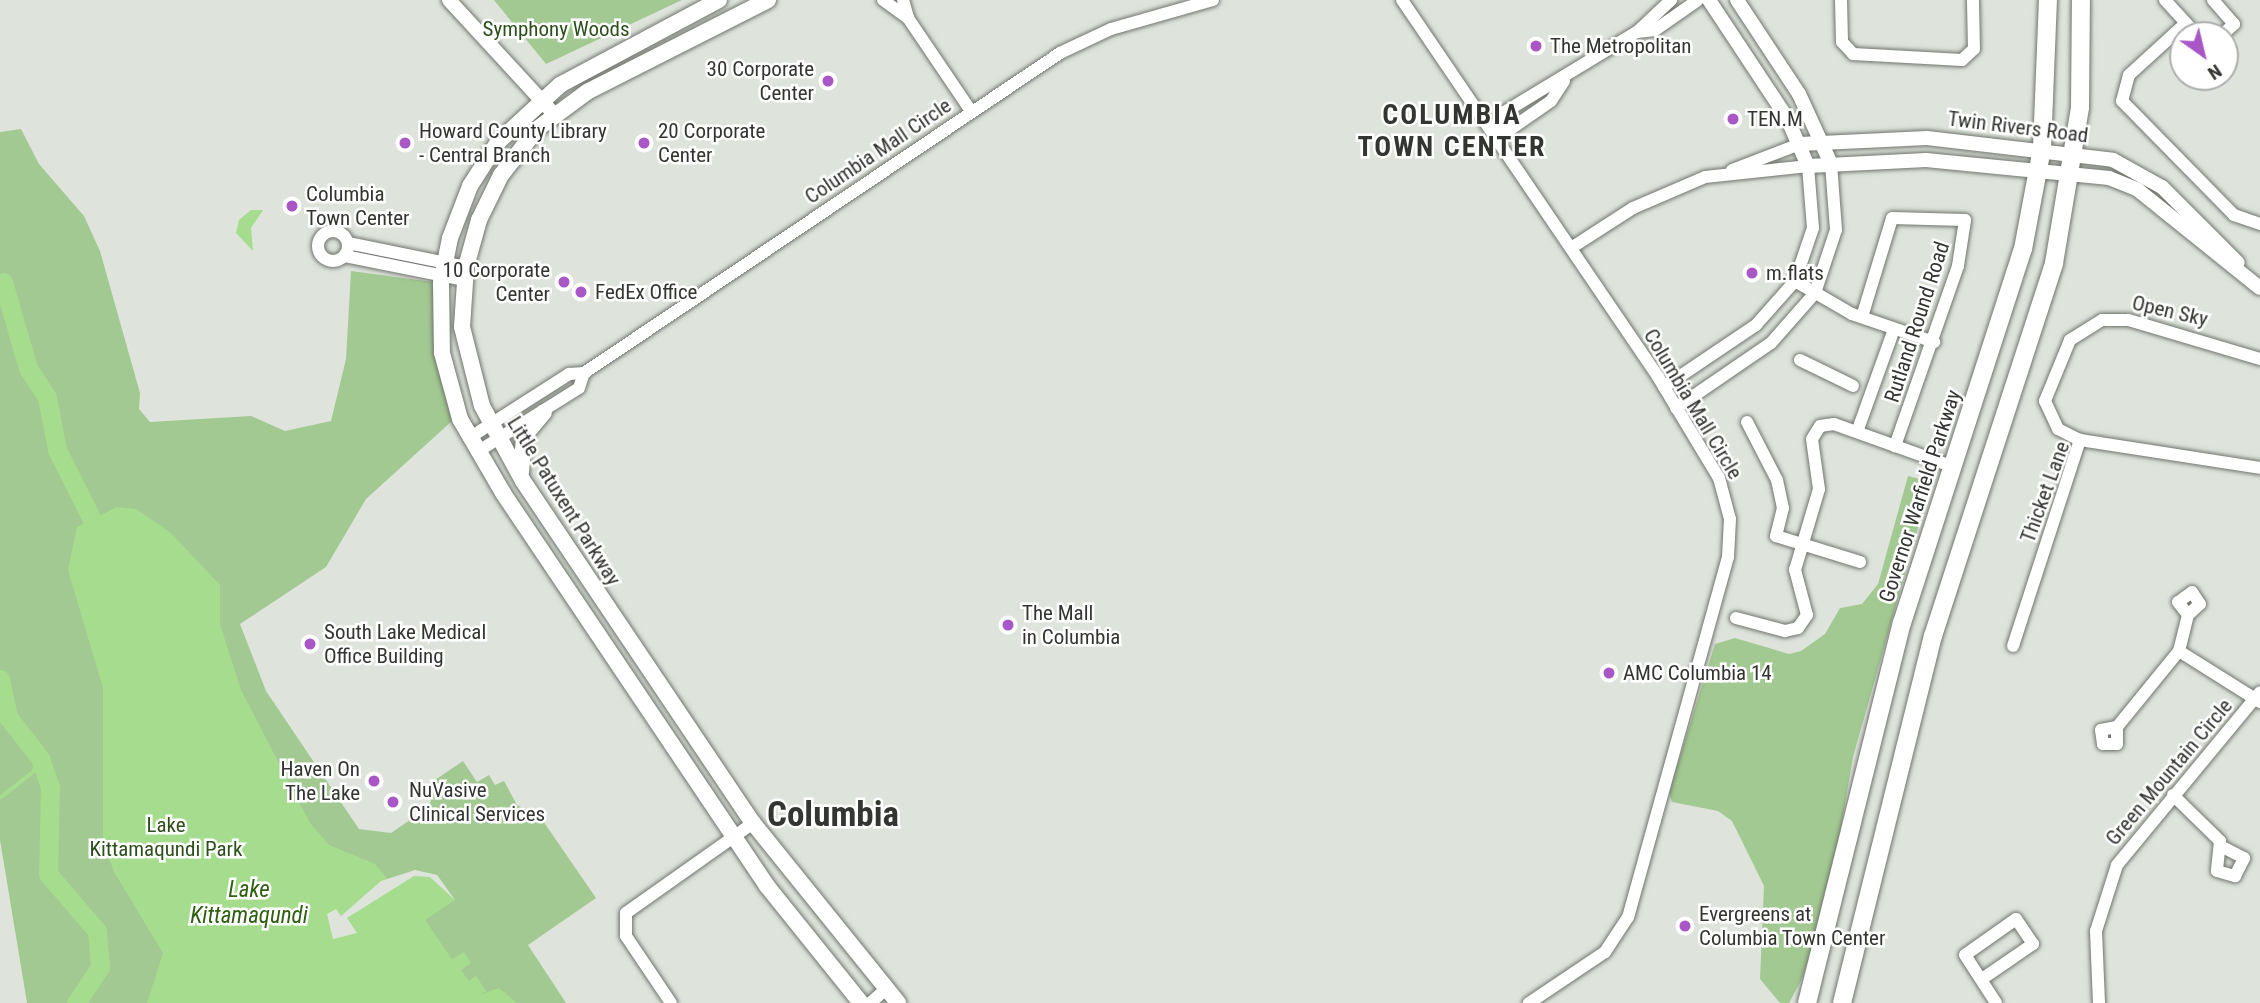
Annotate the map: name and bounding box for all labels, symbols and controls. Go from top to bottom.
park label: Symphony Woods [483,16,629,42]
north arrow [2169,21,2239,91]
place label: The Metropolitan [1550,33,1691,59]
marker: The Metropolitan [1528,38,1544,54]
place label: 30 Corporate Center [707,56,814,106]
text: N [2204,59,2226,85]
marker: 30 Corporate Center [820,73,836,89]
street label: Columbia Mall Circle [800,93,956,209]
district label: COLUMBIA TOWN CENTER [1359,98,1545,164]
place label: TEN.M [1747,106,1803,132]
street label: Twin Rivers Road [1946,106,2090,148]
marker: TEN.M [1725,111,1741,127]
place label: Howard County Library - Central Branch [419,118,607,168]
place label: 20 Corporate Center [658,118,765,168]
marker: Howard County Library - Central Branch [397,135,413,151]
marker: 20 Corporate Center [636,135,652,151]
place label: Columbia Town Center [306,181,409,231]
marker: Columbia Town Center [284,198,300,214]
street label: Rutland Round Road [1879,239,1955,405]
place label: 10 Corporate Center [443,257,550,307]
place label: m.flats [1766,260,1824,286]
marker: m.flats [1744,265,1760,281]
marker: 10 Corporate Center [556,274,572,290]
place label: FedEx Office [595,279,697,305]
marker: FedEx Office [573,284,589,300]
street label: Open Sky [2130,290,2210,332]
street label: Columbia Mall Circle [1638,324,1748,484]
street label: Governor Warfield Parkway [1874,387,1966,605]
street label: Little Patuxent Parkway [502,412,626,590]
street label: Thicket Lane [2015,438,2075,546]
place label: The Mall in Columbia [1022,600,1120,650]
marker: The Mall in Columbia [1000,617,1016,633]
place label: South Lake Medical Office Building [324,619,486,669]
marker: South Lake Medical Office Building [302,636,318,652]
place label: AMC Columbia 14 [1623,660,1772,686]
marker: AMC Columbia 14 [1601,665,1617,681]
street label: Green Mountain Circle [2100,694,2238,850]
place label: Haven On The Lake [281,756,360,806]
marker: Haven On The Lake [366,773,382,789]
place label: NuVasive Clinical Services [409,777,545,827]
marker: NuVasive Clinical Services [383,792,403,812]
district label: Columbia [767,794,899,836]
park label: Lake Kittamaqundi Park [90,812,242,862]
water label: Lake Kittamaqundi [190,876,308,930]
place label: Evergreens at Columbia Town Center [1699,901,1886,951]
marker: Evergreens at Columbia Town Center [1677,918,1693,934]

